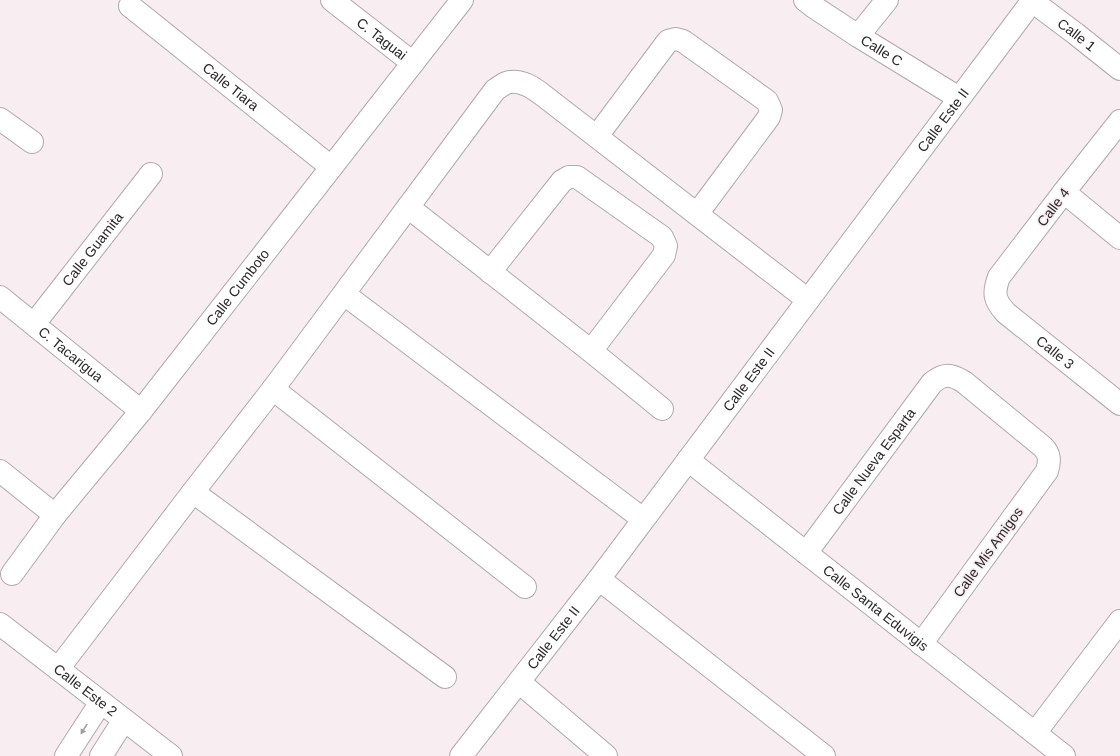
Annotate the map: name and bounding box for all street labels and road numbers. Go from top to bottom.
street label: C. Taguai [354,14,410,63]
street label: Calle 1 [1055,15,1099,55]
street label: Calle C [858,32,906,69]
street label: Calle Tiara [200,59,262,114]
street label: Calle Este II [914,85,972,155]
street label: Calle 4 [1033,185,1073,229]
street label: Calle Guamita [59,209,126,289]
street label: Calle Cumboto [203,246,273,329]
street label: C. Tacarigua [35,323,106,385]
street label: Calle 3 [1033,332,1077,372]
street label: Calle Este II [720,344,778,414]
street label: Calle Nueva Esparta [829,405,919,518]
street label: Calle Mis Amigos [950,504,1026,600]
street label: Calle Santa Eduvigis [820,562,932,654]
street label: Calle Este II [524,603,583,672]
street label: Calle Este 2 [51,661,120,720]

